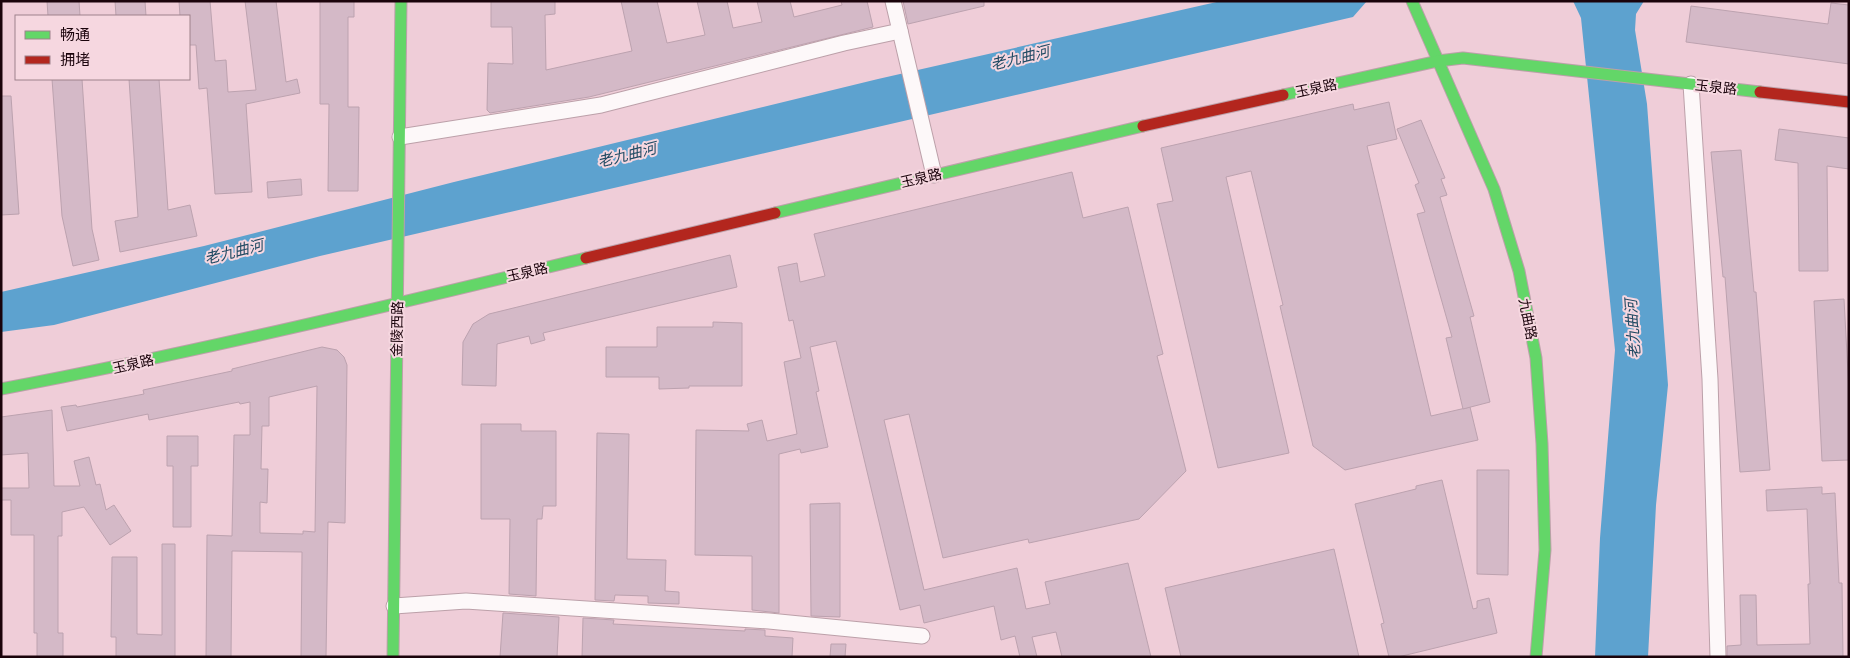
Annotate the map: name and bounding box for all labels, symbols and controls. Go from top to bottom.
legend [15,15,190,80]
text: 畅通 [60,27,90,43]
water label: 老九曲河 [989,42,1054,73]
text: 拥堵 [60,52,90,68]
street label: 玉泉路 [1294,76,1338,100]
street label: 玉泉路 [1694,77,1738,97]
water label: 老九曲河 [596,139,661,170]
street label: 玉泉路 [899,165,943,191]
water label: 老九曲河 [203,236,268,267]
street label: 玉泉路 [505,259,549,285]
water label: 老九曲河 [1623,296,1643,359]
street label: 九曲路 [1516,297,1540,341]
street label: 金陵西路 [389,301,405,357]
street label: 玉泉路 [111,351,155,377]

